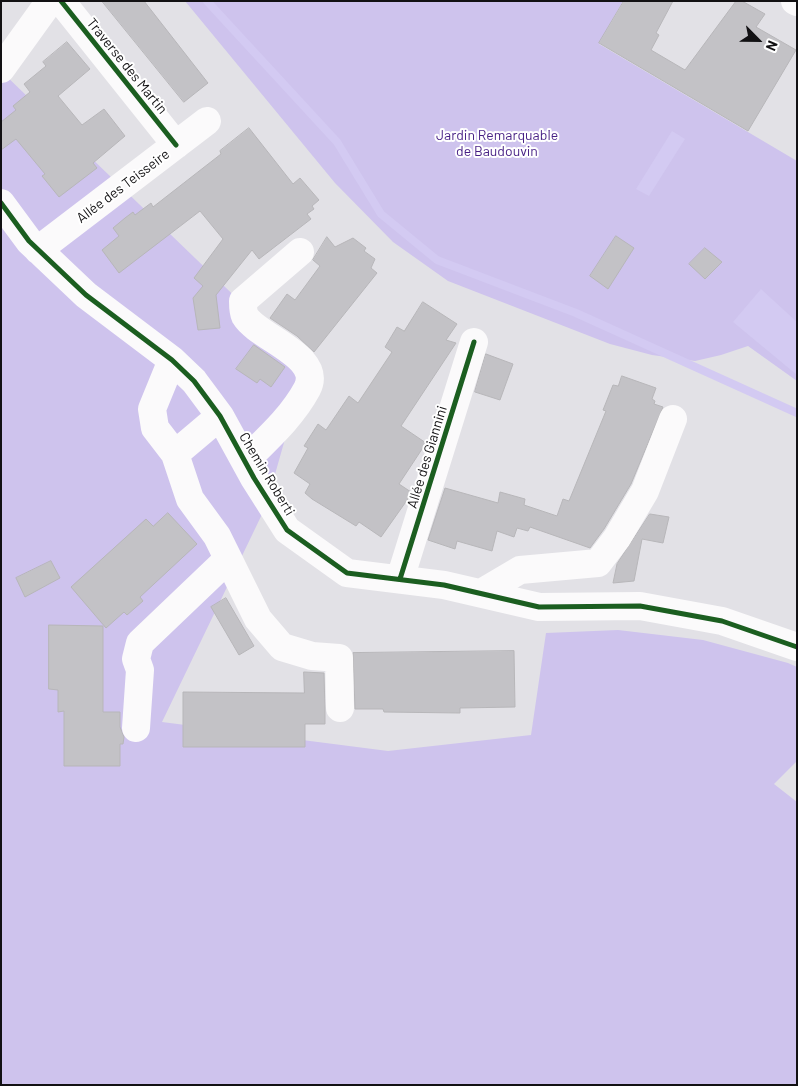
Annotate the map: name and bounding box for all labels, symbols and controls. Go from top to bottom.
street label: Traverse des Martin [83,15,171,117]
north arrow [733,15,783,65]
text: N [763,38,782,54]
park label: Jardin Remarquable de Baudouvin [436,127,558,160]
street label: Allée des Teisseire [73,146,173,226]
street label: Allée des Giannini [403,404,451,510]
street label: Chemin Roberti [236,429,298,519]

